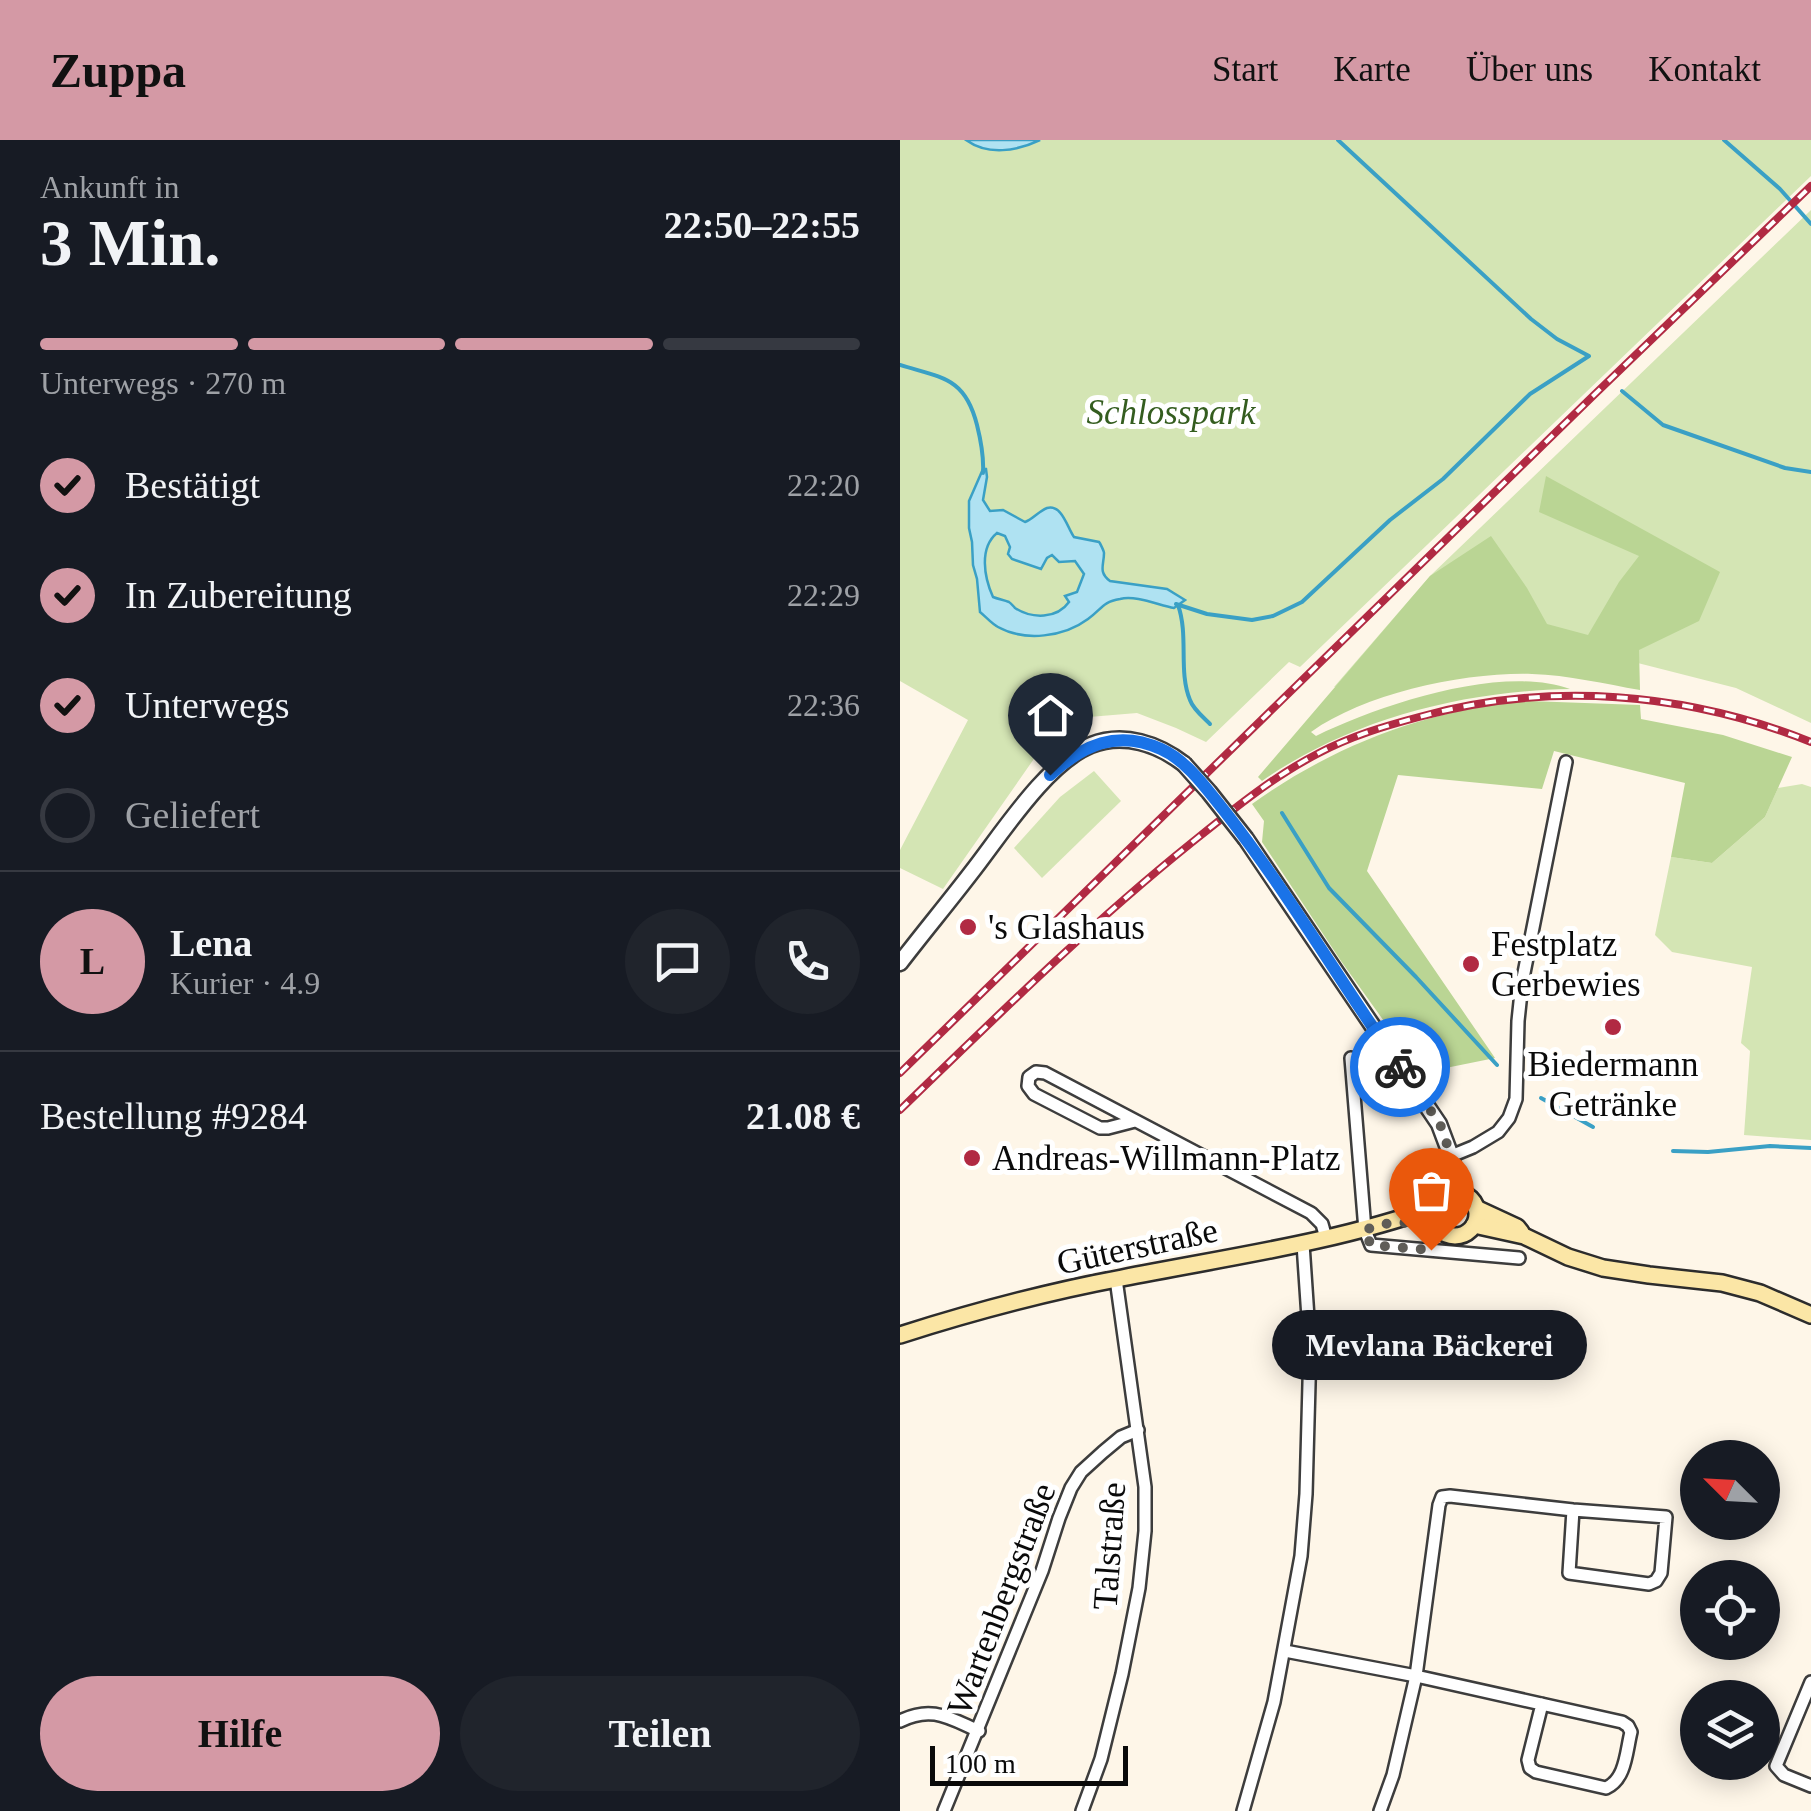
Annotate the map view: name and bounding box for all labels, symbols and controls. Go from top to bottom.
text: Zuppa [50,44,186,97]
text: Start [1212,50,1278,89]
text: Karte [1333,50,1411,89]
text: Über uns [1466,50,1593,89]
text: Kontakt [1648,50,1761,89]
text: Ankunft in [40,169,180,205]
text: 22:50–22:55 [664,204,860,246]
text: 3 Min. [40,207,221,279]
text: Unterwegs · 270 m [40,365,286,401]
park label: Schlosspark [1086,393,1257,432]
icon: check [40,458,95,513]
text: Bestätigt [125,464,260,506]
text: 22:20 [787,467,860,503]
icon: check [40,568,95,623]
text: In Zubereitung [125,574,352,616]
text: 22:29 [787,577,860,613]
pin [1008,673,1093,776]
icon: check [40,678,95,733]
text: Unterwegs [125,684,290,726]
text: 22:36 [787,687,860,723]
icon: home [1023,688,1078,743]
text: Geliefert [125,794,260,836]
place label: 's Glashaus [988,908,1145,947]
button: chat [625,909,730,1014]
button: phone [755,909,860,1014]
marker: 's Glashaus [957,916,979,938]
text: Lena [170,922,252,964]
place label: Festplatz Gerbewies [1491,925,1641,1004]
text: L [80,940,105,982]
marker: Festplatz Gerbewies [1460,953,1482,975]
text: Kurier · 4.9 [170,965,320,1001]
marker: Biedermann Getränke [1602,1016,1624,1038]
courier [1350,1017,1450,1117]
icon: bike [1373,1040,1428,1095]
place label: Biedermann Getränke [1527,1045,1699,1124]
text: Bestellung #9284 [40,1095,307,1137]
text: 21.08 € [746,1095,860,1137]
place label: Andreas-Willmann-Platz [992,1139,1340,1178]
marker: Andreas-Willmann-Platz [961,1147,983,1169]
pin [1389,1148,1474,1251]
icon: bag [1404,1163,1459,1218]
street label: Güterstraße [1053,1210,1221,1283]
callout: Mevlana Bäckerei [1274,1310,1588,1380]
text: Mevlana Bäckerei [1306,1327,1553,1363]
north arrow [1680,1440,1780,1540]
map controls [1680,1440,1780,1780]
street label: Wartenbergstraße [939,1478,1064,1721]
street label: Talstraße [1086,1481,1133,1611]
button: locate [1680,1560,1780,1660]
button: Hilfe [40,1676,440,1791]
button: Teilen [460,1676,860,1791]
button: layers [1680,1680,1780,1780]
scale bar [930,1741,1128,1786]
text: 100 m [945,1748,1016,1779]

